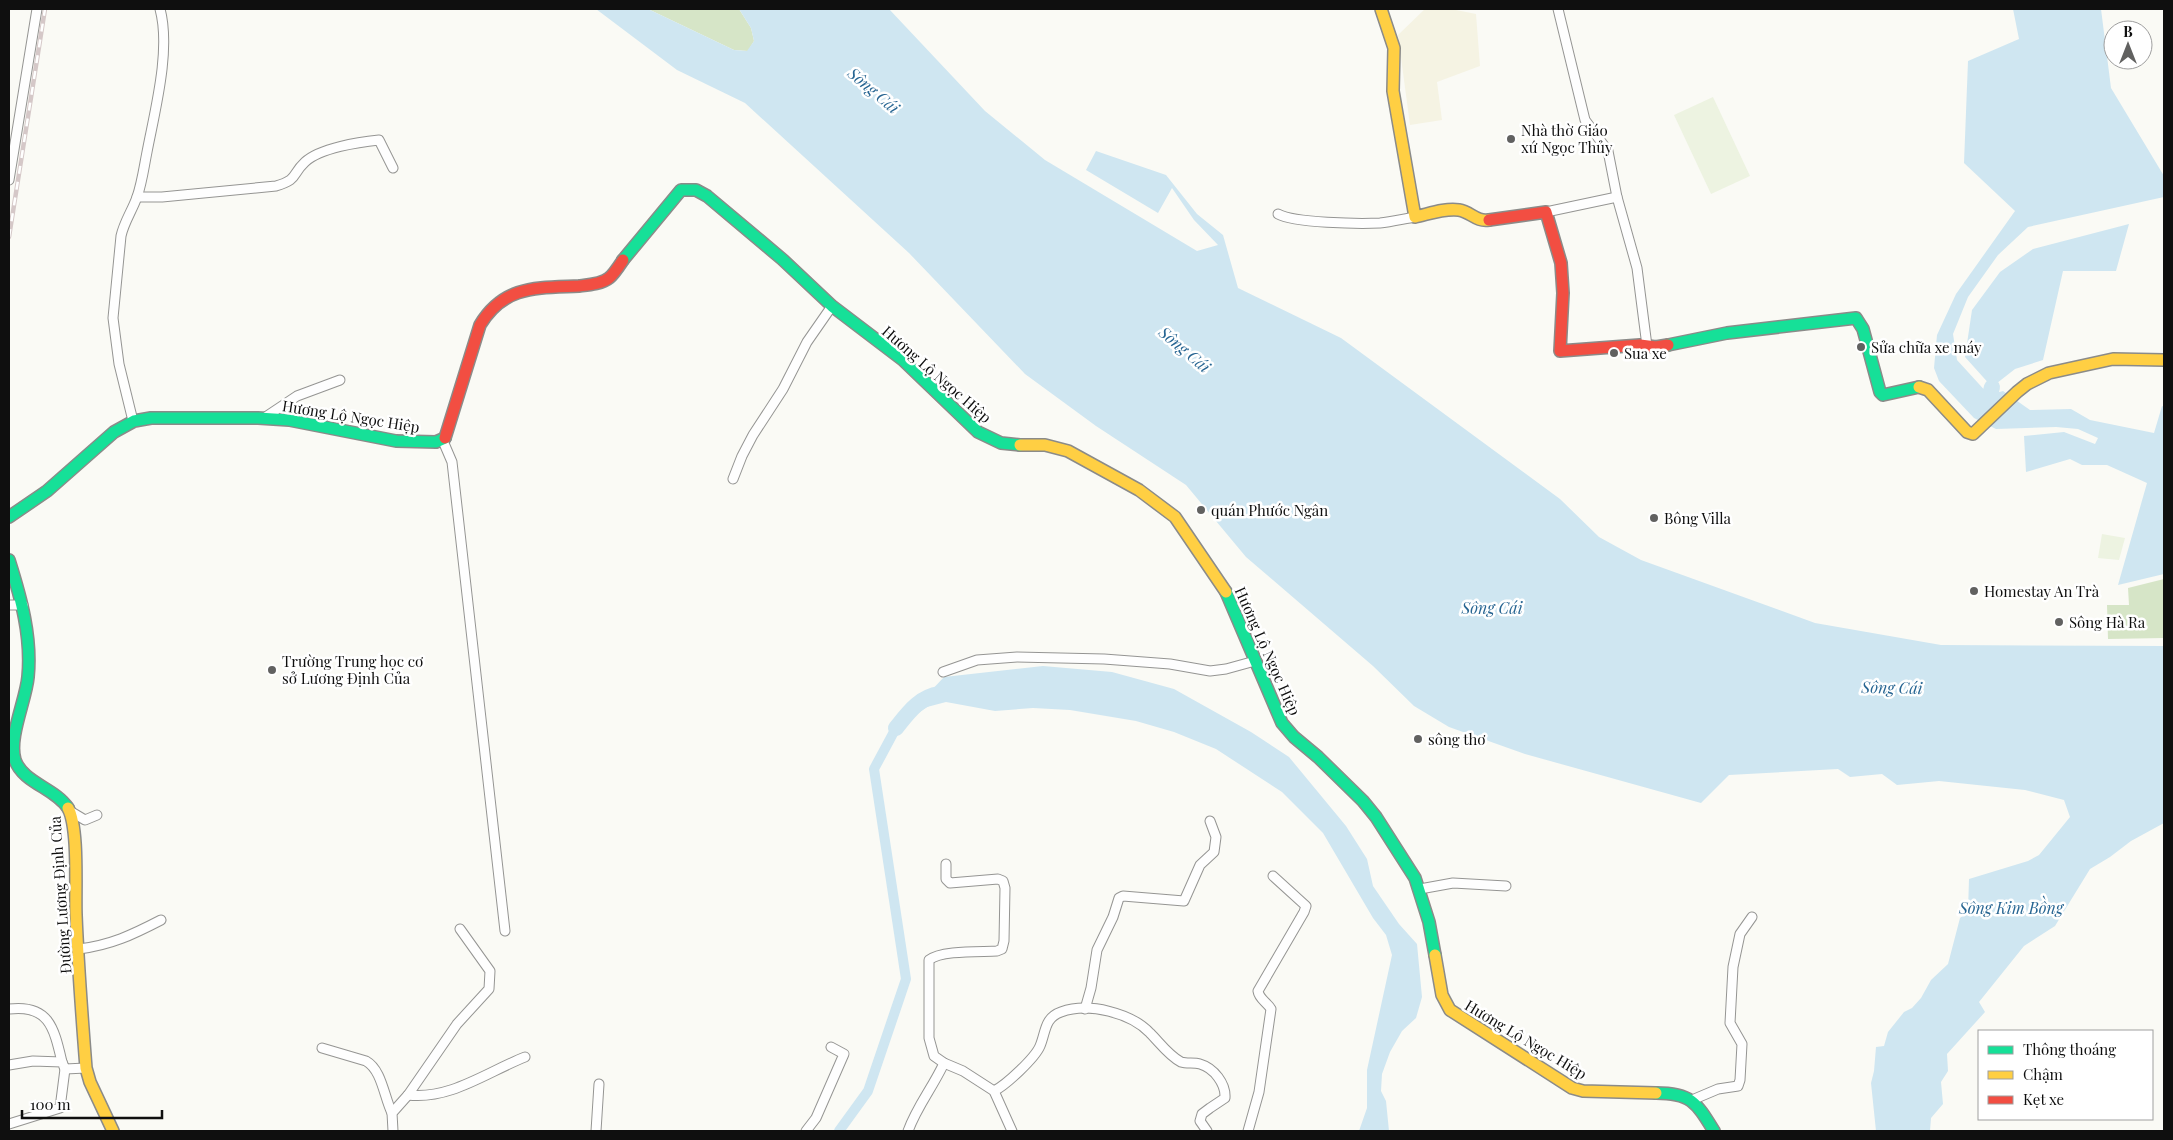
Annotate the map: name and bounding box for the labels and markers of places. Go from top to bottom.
place label: Nhà thờ Giáo xứ Ngọc Thủy [1521,120,1613,157]
marker: Nhà thờ Giáo xứ Ngọc Thủy [1505,133,1517,145]
place label: Sửa chữa xe máy [1871,337,1982,357]
marker: Sửa chữa xe máy [1855,341,1867,353]
place label: Sua xe [1624,343,1667,363]
marker: Sua xe [1608,347,1620,359]
place label: quán Phước Ngân [1211,500,1328,520]
marker: quán Phước Ngân [1195,504,1207,516]
place label: Bông Villa [1664,508,1732,528]
marker: Bông Villa [1648,512,1660,524]
place label: Homestay An Trà [1984,581,2100,601]
marker: Homestay An Trà [1968,585,1980,597]
place label: Sông Hà Ra [2069,612,2146,632]
marker: Sông Hà Ra [2053,616,2065,628]
place label: Trường Trung học cơ sở Lương Định Của [282,651,423,688]
marker: Trường Trung học cơ sở Lương Định Của [266,664,278,676]
place label: sông thơ [1428,729,1485,749]
marker: sông thơ [1412,733,1424,745]

